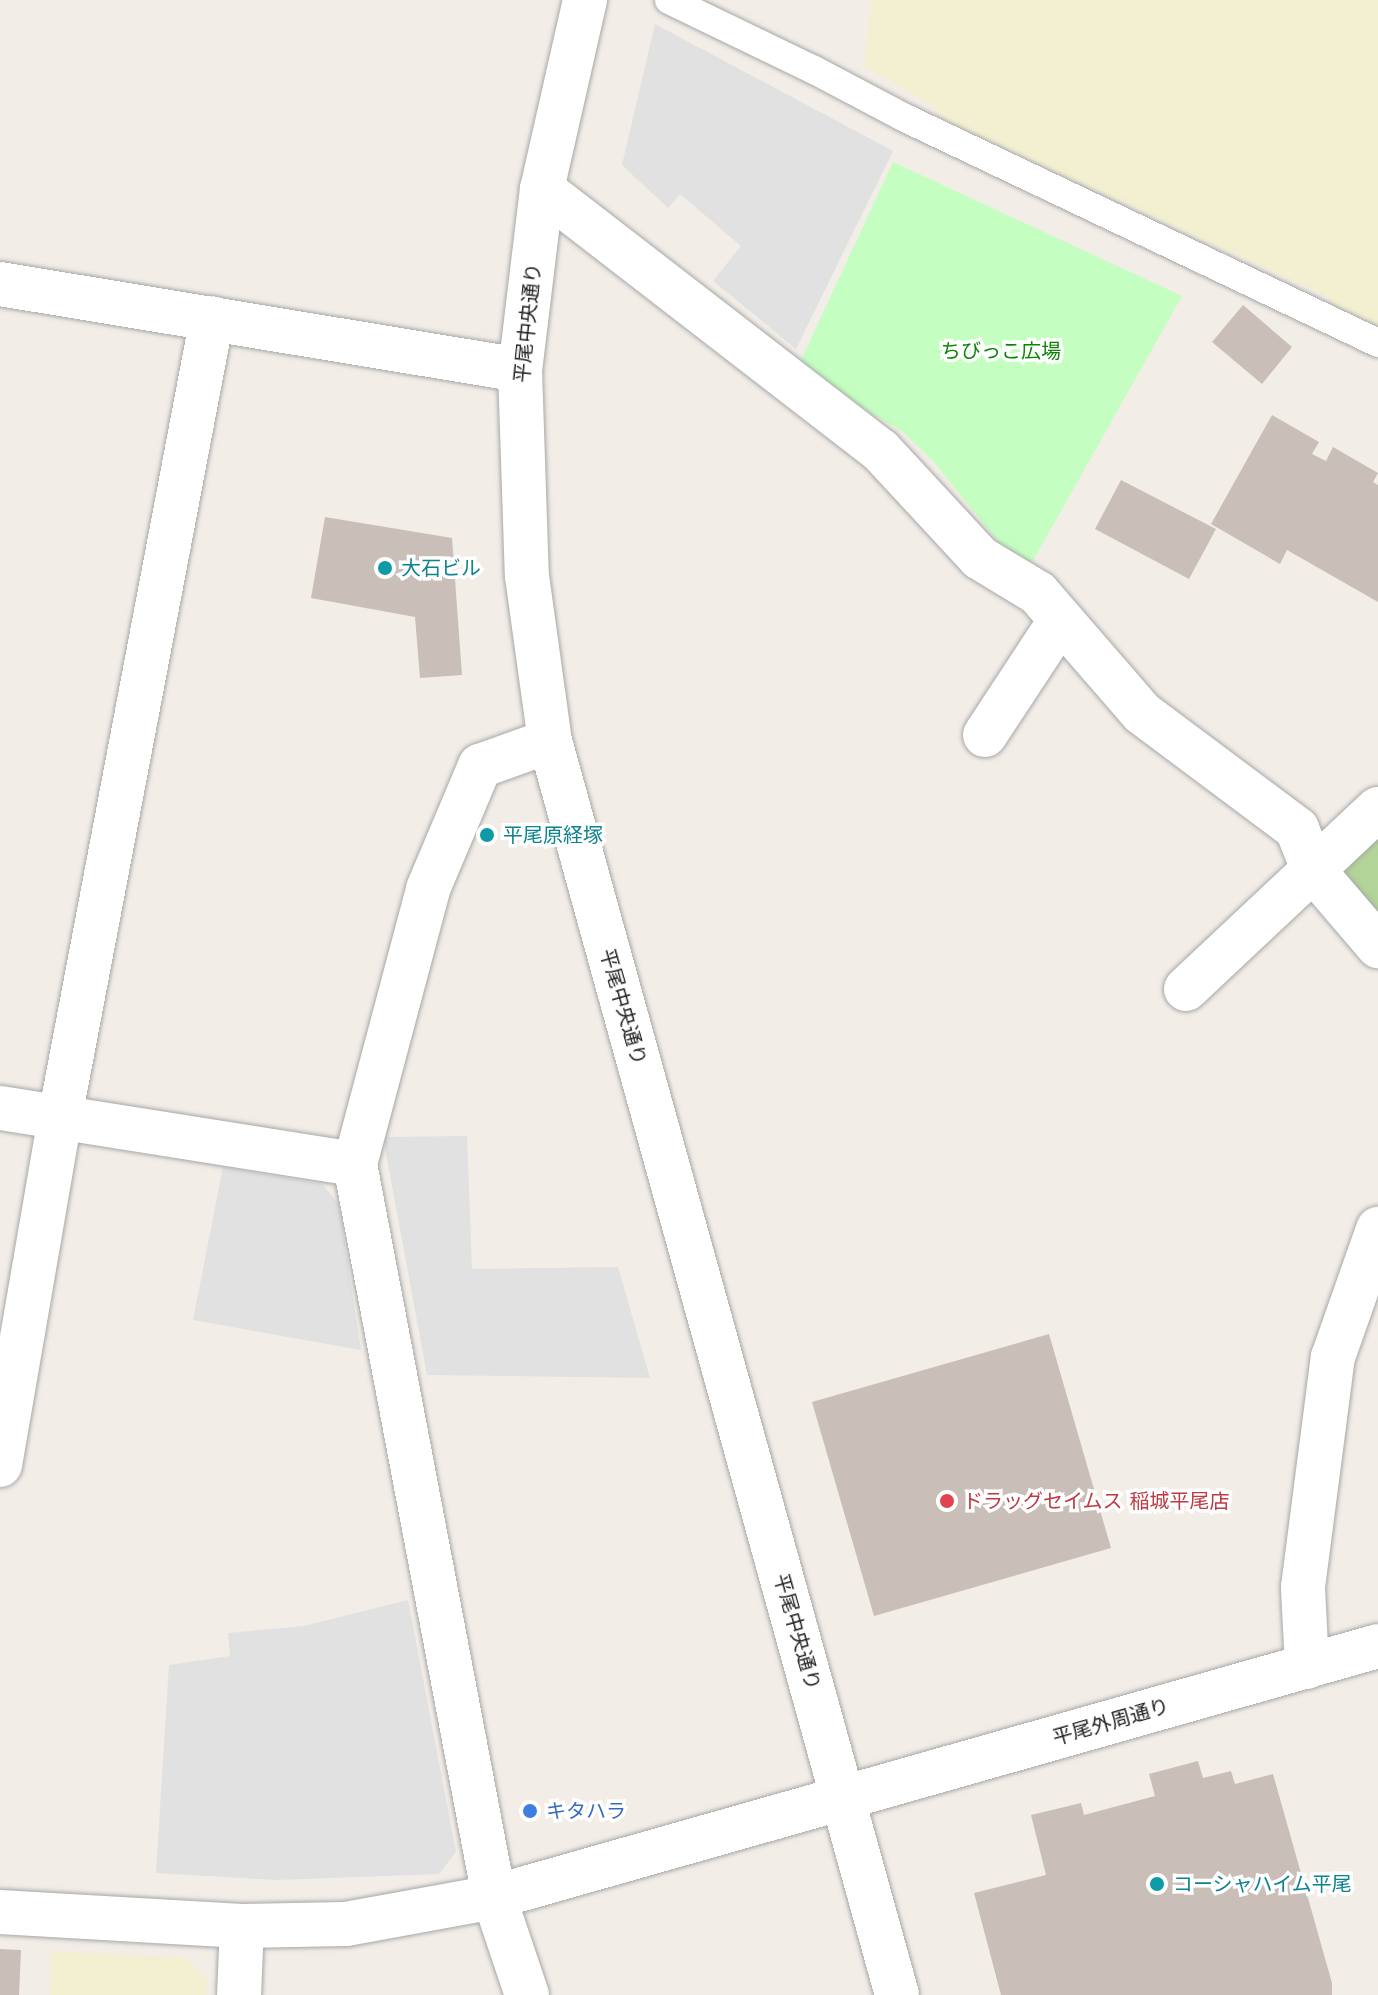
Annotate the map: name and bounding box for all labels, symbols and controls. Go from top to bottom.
street label: 平尾中央通り [510,262,546,384]
park label: ちびっこ広場 [941,339,1061,363]
place label: 大石ビル [401,556,481,580]
marker: 大石ビル [376,559,394,577]
place label: 平尾原経塚 [503,823,603,847]
marker: 平尾原経塚 [478,826,496,844]
street label: 平尾中央通り [595,946,651,1068]
place label: ドラッグセイムス 稲城平尾店 [963,1489,1230,1513]
marker: ドラッグセイムス 稲城平尾店 [938,1492,956,1510]
street label: 平尾中央通り [769,1571,825,1693]
street label: 平尾外周通り [1050,1694,1172,1750]
place label: キタハラ [546,1799,626,1823]
marker: キタハラ [521,1802,539,1820]
place label: コーシャハイム平尾 [1173,1872,1353,1896]
marker: コーシャハイム平尾 [1148,1875,1166,1893]

